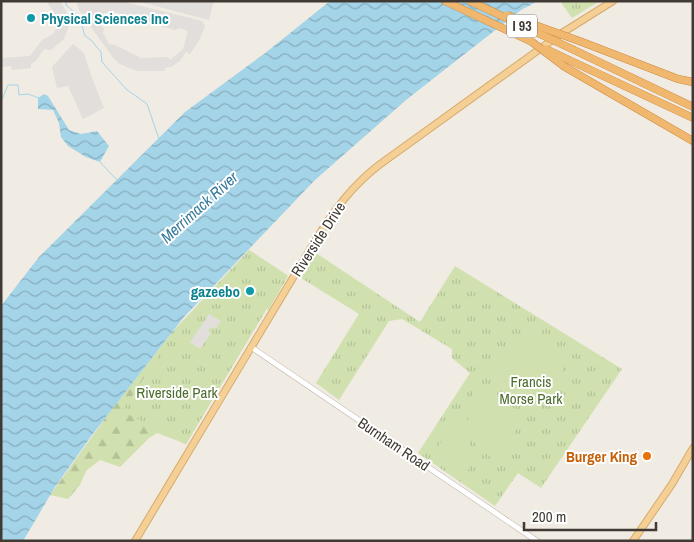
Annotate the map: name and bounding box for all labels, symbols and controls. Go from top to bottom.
place label: Physical Sciences Inc [41,8,169,29]
marker: Physical Sciences Inc [25,12,37,24]
road number: I 93 [507,15,537,38]
water label: Merrimack River [156,166,243,248]
street label: Riverside Drive [286,197,350,281]
place label: gazeebo [191,281,240,302]
marker: gazeebo [244,285,256,297]
park label: Francis Morse Park [500,371,563,409]
park label: Riverside Park [136,382,219,403]
street label: Burnham Road [354,412,434,476]
place label: Burger King [566,446,637,467]
marker: Burger King [641,450,653,462]
scale bar [524,500,656,532]
text: 200 m [532,506,566,527]

